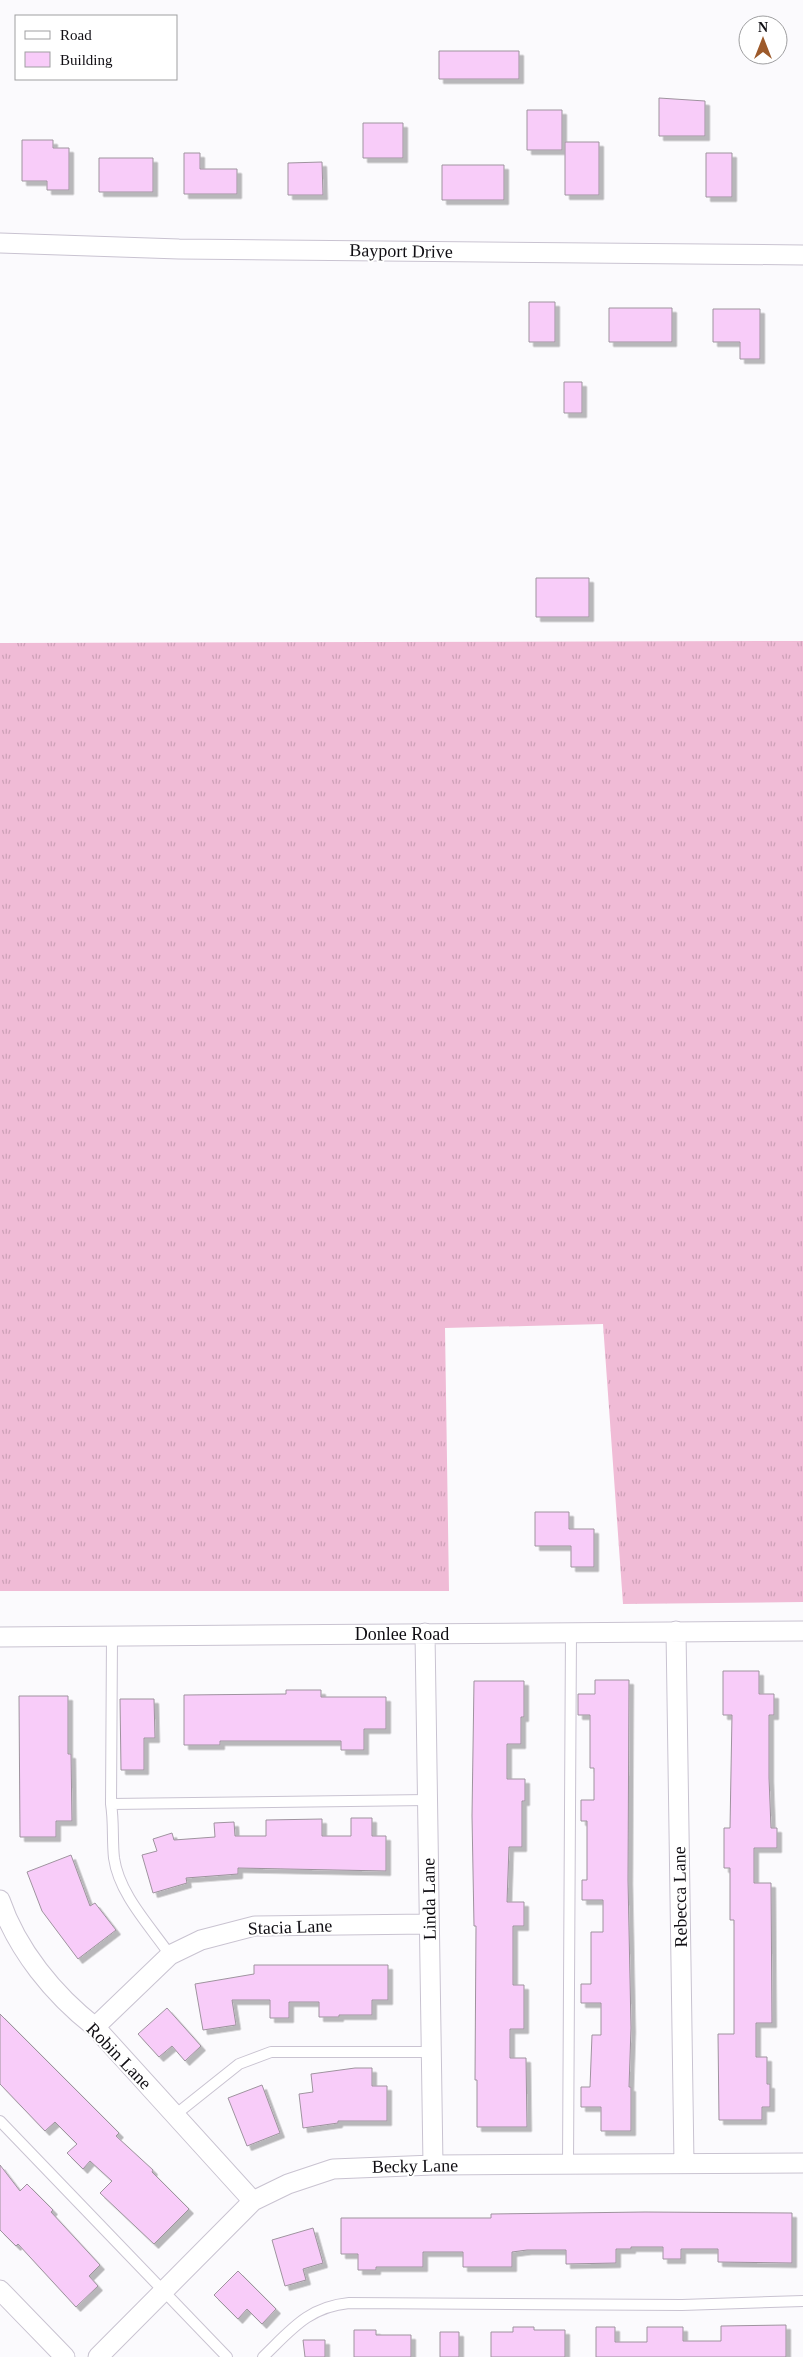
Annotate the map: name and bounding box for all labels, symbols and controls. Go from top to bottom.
legend [15,15,178,80]
north arrow [738,15,788,65]
text: N [758,20,768,35]
text: Road [60,27,92,43]
text: Building [60,52,113,68]
street label: Bayport Drive [349,240,453,262]
street label: Donlee Road [355,1624,449,1644]
street label: Rebecca Lane [669,1846,691,1948]
street label: Linda Lane [418,1858,440,1940]
street label: Stacia Lane [247,1916,333,1938]
street label: Robin Lane [82,2019,156,2093]
street label: Becky Lane [372,2155,458,2177]

